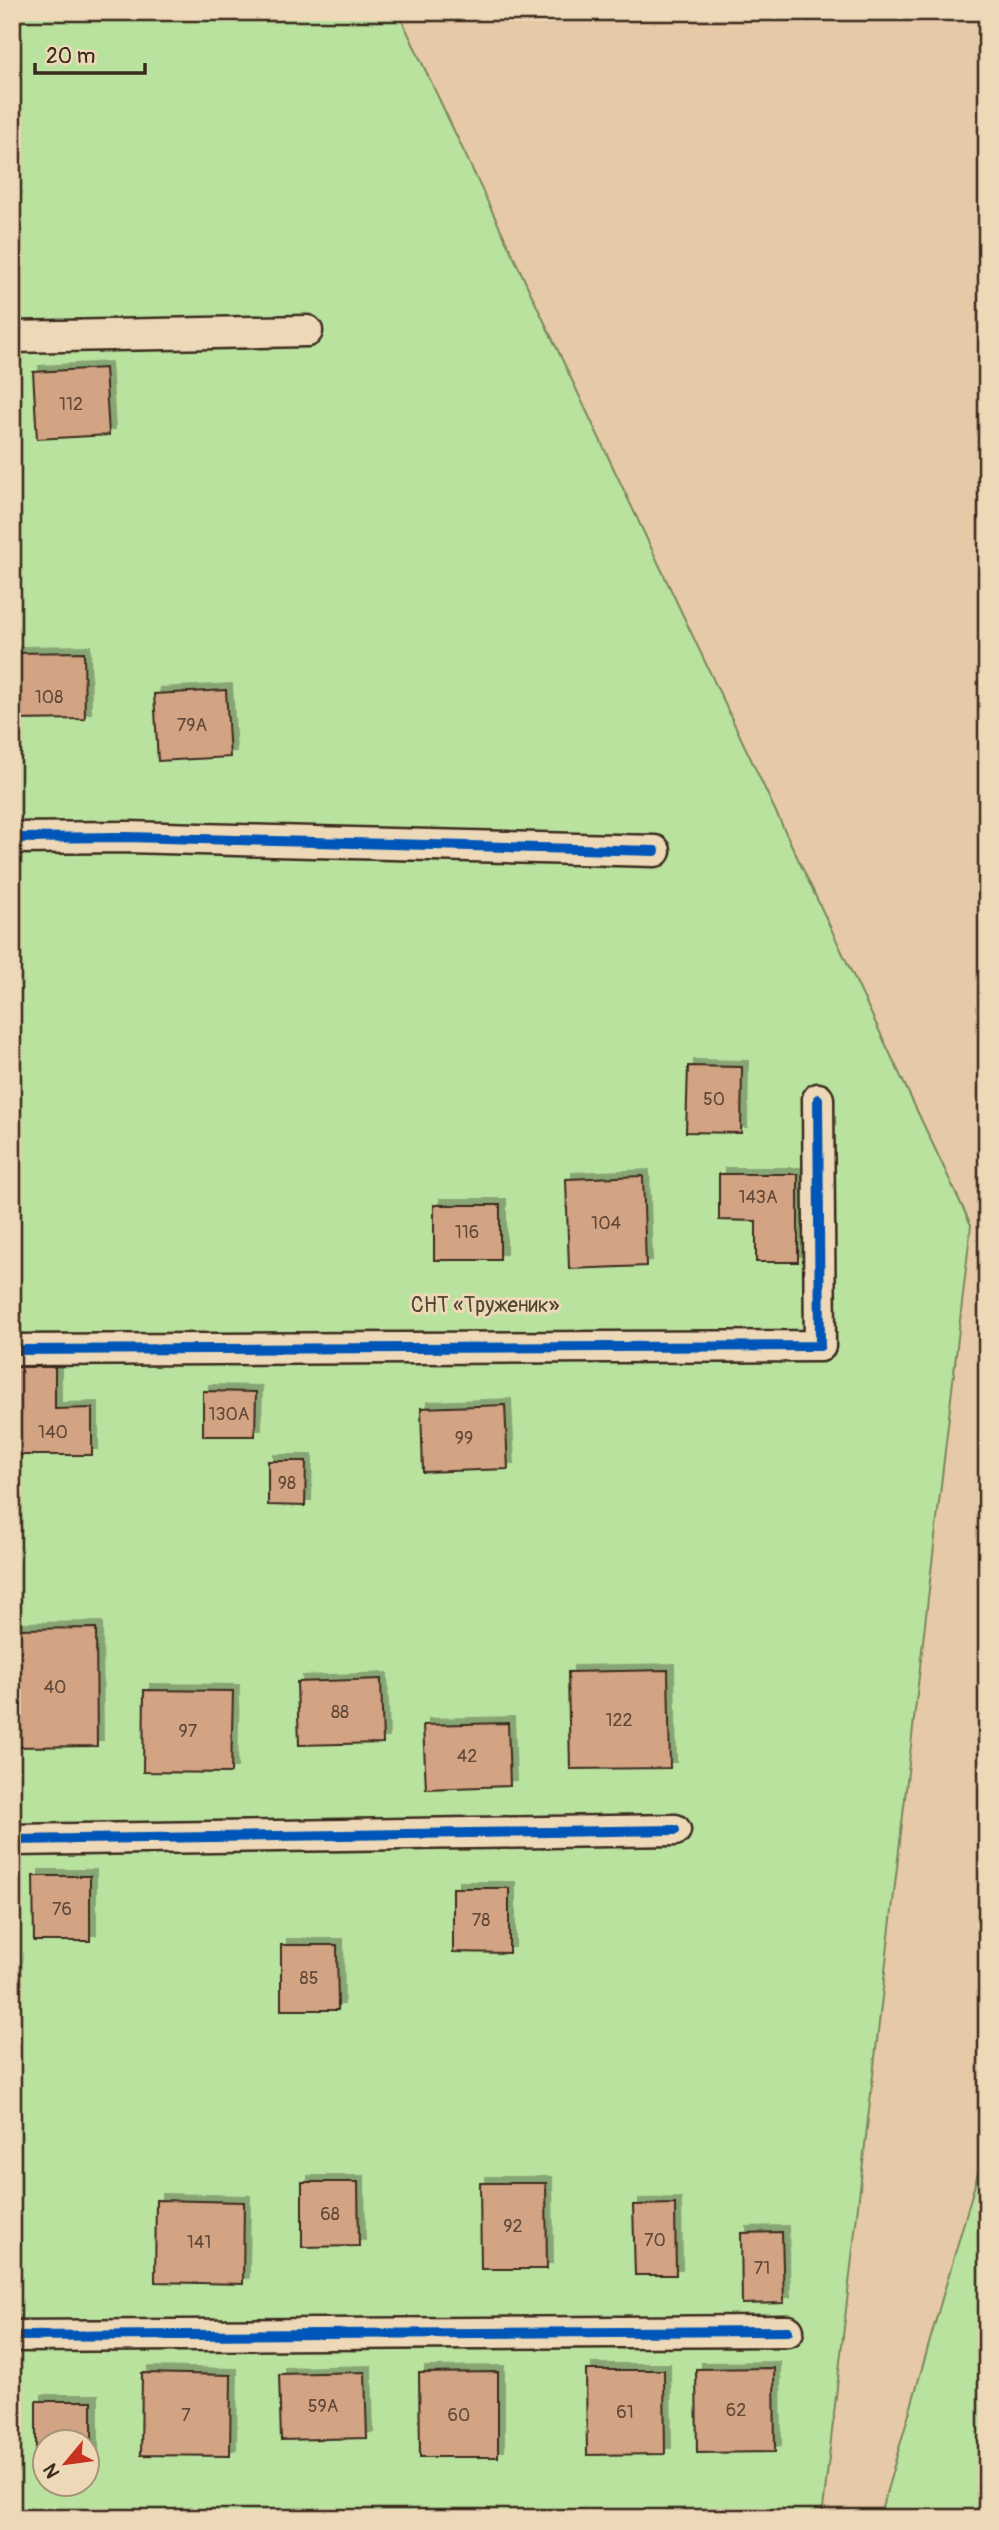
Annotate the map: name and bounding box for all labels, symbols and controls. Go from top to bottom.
scale bar [35,32,145,76]
text: 20 m [46,43,95,70]
house number: 112 [59,393,83,416]
house number: 108 [35,686,63,709]
house number: 79А [177,714,208,737]
house number: 50 [703,1088,725,1111]
house number: 143А [738,1186,778,1209]
house number: 104 [591,1212,621,1235]
house number: 116 [455,1221,479,1244]
park label: СНТ «Труженик» [411,1292,560,1319]
house number: 130А [208,1403,250,1426]
house number: 140 [38,1421,68,1444]
house number: 99 [455,1427,473,1450]
house number: 98 [278,1472,296,1495]
house number: 40 [44,1676,66,1699]
house number: 88 [331,1701,349,1724]
house number: 122 [605,1709,633,1732]
house number: 97 [179,1720,198,1743]
house number: 42 [457,1745,477,1768]
house number: 76 [52,1898,72,1921]
house number: 78 [472,1909,490,1932]
house number: 85 [300,1967,318,1990]
house number: 68 [320,2203,340,2226]
house number: 92 [503,2215,523,2238]
house number: 70 [644,2229,666,2252]
house number: 141 [187,2231,211,2254]
house number: 71 [754,2257,770,2280]
house number: 59А [308,2395,339,2418]
house number: 62 [726,2399,746,2422]
house number: 61 [616,2401,634,2424]
house number: 7 [181,2404,191,2427]
house number: 60 [448,2404,470,2427]
north arrow [32,2428,102,2498]
text: N [38,2459,66,2482]

